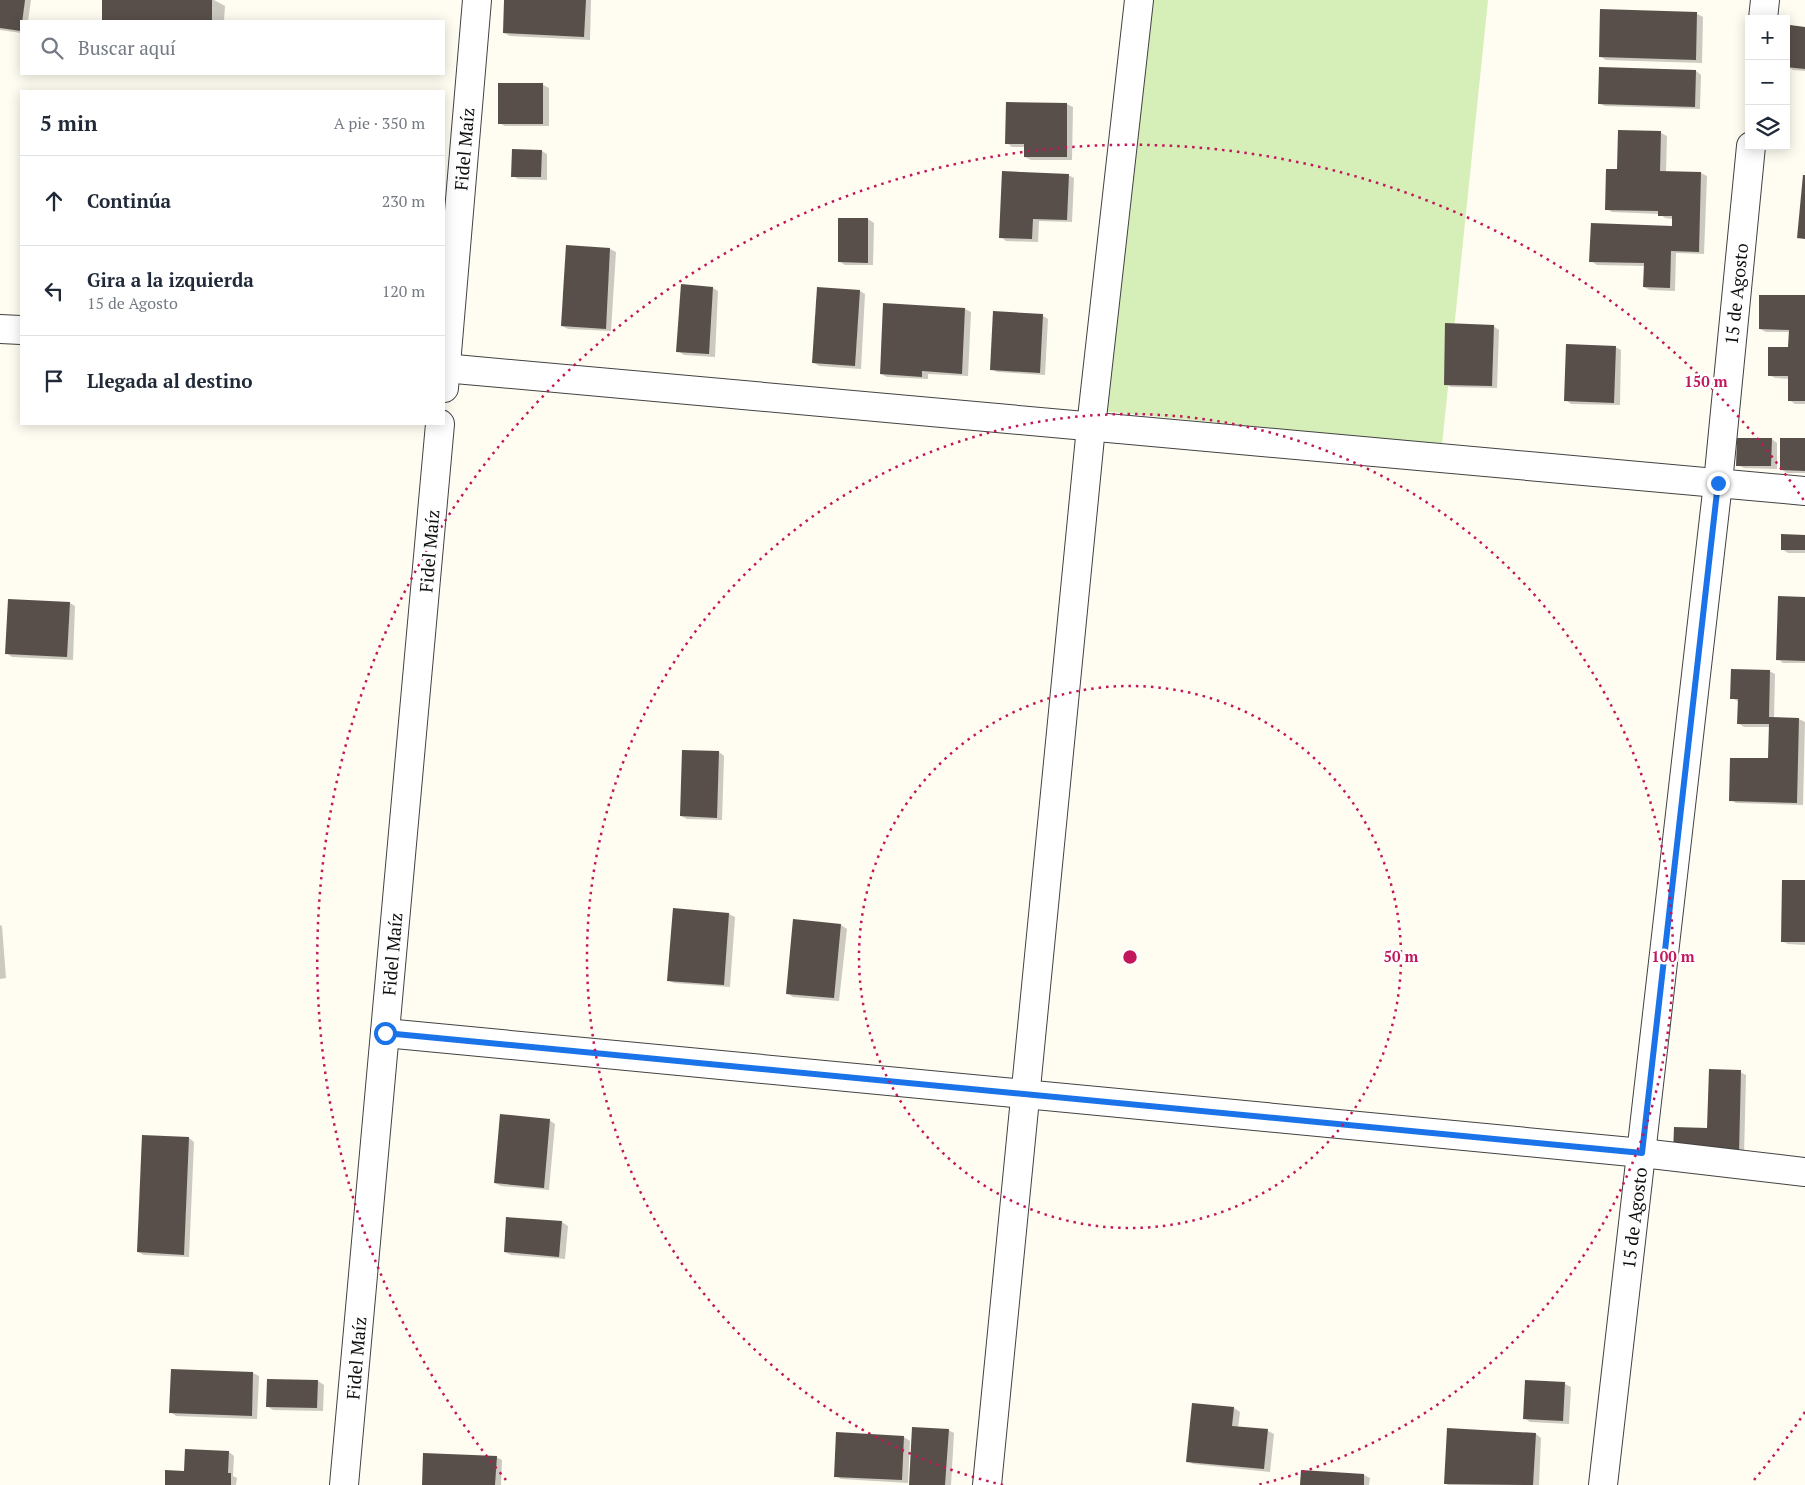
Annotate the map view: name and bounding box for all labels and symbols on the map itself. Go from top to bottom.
street label: Fidel Maíz [448,107,480,191]
street label: 15 de Agosto [1719,242,1753,346]
text: 150 m [1684,371,1728,391]
route end [1707,472,1730,495]
street label: Fidel Maíz [413,509,445,593]
street label: Fidel Maíz [376,912,408,996]
text: 50 m [1384,946,1419,966]
text: 100 m [1651,946,1695,966]
centre of rings [1121,948,1139,966]
route start [374,1022,397,1045]
street label: 15 de Agosto [1616,1166,1652,1270]
street label: Fidel Maíz [340,1316,372,1400]

